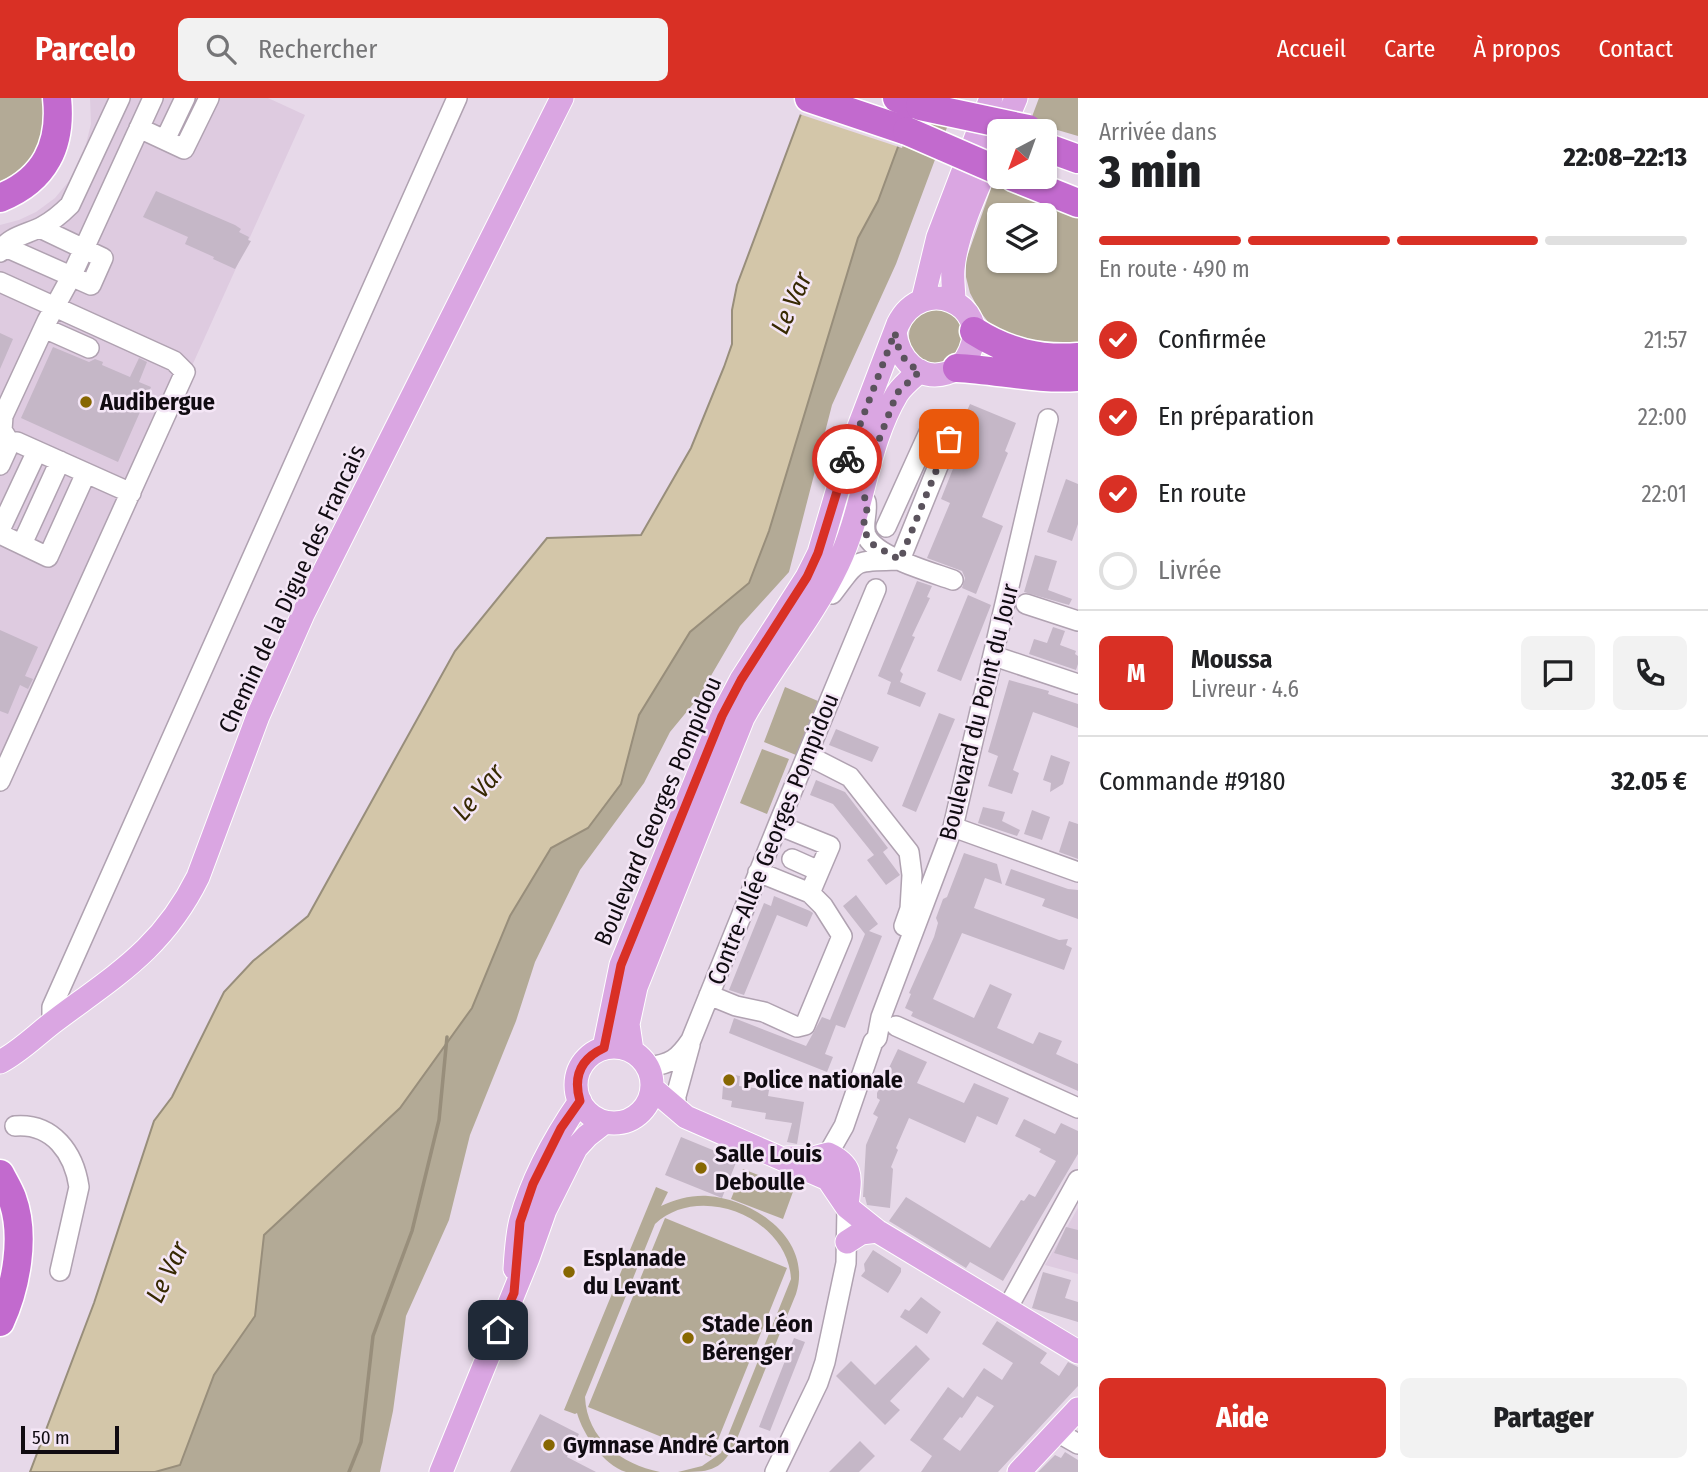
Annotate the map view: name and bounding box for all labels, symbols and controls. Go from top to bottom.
search box [178,18,668,81]
text: Parcelo [35,29,136,69]
icon: search [202,30,240,68]
text: Rechercher [258,34,377,65]
text: Accueil [1277,35,1346,63]
text: Carte [1384,35,1435,63]
text: À propos [1473,35,1560,63]
text: Contact [1598,35,1673,63]
text: Arrivée dans [1099,118,1217,146]
north arrow [987,119,1057,189]
map controls [987,119,1057,273]
text: 22:08–22:13 [1564,142,1687,173]
text: 3 min [1099,144,1201,199]
button: layers [987,203,1057,273]
text: En route · 490 m [1099,255,1250,283]
water label: Le Var [764,267,819,339]
icon: check [1099,321,1137,359]
text: Confirmée [1158,324,1266,355]
text: 21:57 [1644,326,1687,354]
place label: Audibergue [99,388,215,416]
marker: Audibergue [78,394,94,410]
icon: check [1099,398,1137,436]
text: En préparation [1158,401,1315,432]
text: 22:00 [1638,403,1687,431]
pin [919,409,979,469]
icon: bag [930,420,968,458]
courier [812,424,882,494]
street label: Chemin de la Digue des Francais [213,440,371,738]
icon: bike [828,440,866,478]
icon: check [1099,475,1137,513]
text: En route [1158,478,1246,509]
text: 22:01 [1641,480,1687,508]
text: Livrée [1158,555,1222,586]
street label: Boulevard du Point du Jour [934,580,1025,843]
button: chat [1521,636,1595,710]
button: phone [1613,636,1687,710]
text: Moussa [1191,644,1272,675]
text: M [1127,658,1145,689]
street label: Boulevard Georges Pompidou [589,672,727,950]
text: Livreur · 4.6 [1191,675,1299,703]
street label: Contre-Allée Georges Pompidou [702,689,844,989]
water label: Le Var [446,757,512,827]
text: Commande #9180 [1099,766,1286,797]
text: 32.05 € [1611,766,1687,797]
place label: Police nationale [743,1066,903,1094]
marker: Police nationale [721,1072,737,1088]
place label: Salle Louis Deboulle [715,1140,822,1196]
marker: Salle Louis Deboulle [693,1160,709,1176]
water label: Le Var [139,1236,196,1308]
place label: Esplanade du Levant [583,1244,686,1300]
marker: Esplanade du Levant [561,1264,577,1280]
pin [468,1300,528,1360]
place label: Stade Léon Bérenger [702,1310,813,1366]
icon: home [479,1311,517,1349]
marker: Stade Léon Bérenger [680,1330,696,1346]
button: Aide [1099,1378,1386,1458]
button: Partager [1400,1378,1687,1458]
scale bar [21,1423,119,1455]
text: 50 m [32,1426,70,1449]
place label: Gymnase André Carton [563,1431,789,1459]
marker: Gymnase André Carton [541,1437,557,1453]

